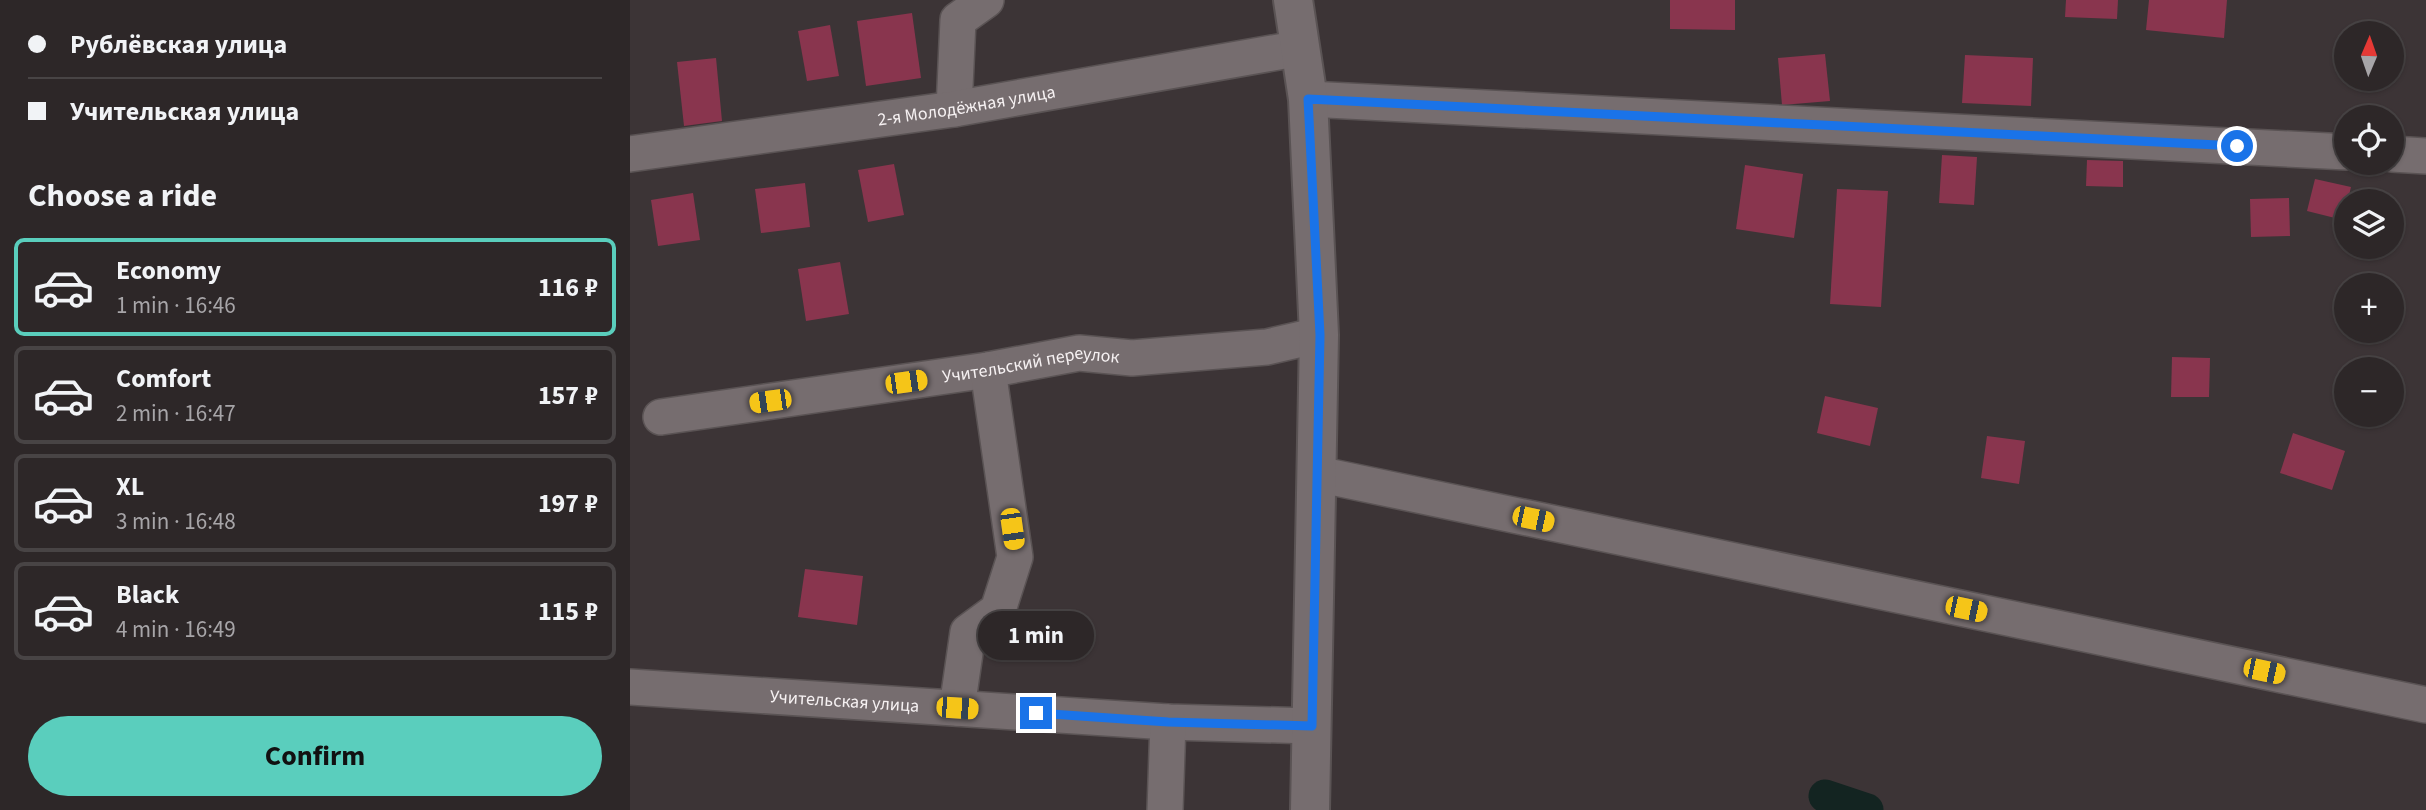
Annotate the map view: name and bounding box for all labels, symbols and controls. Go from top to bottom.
north arrow [2334,21,2404,91]
map controls [2334,21,2404,427]
text: Рублёвская улица [70,26,287,63]
street label: 2-я Молодёжная улица [876,79,1057,132]
text: Учительская улица [70,93,299,130]
button: locate [2334,105,2404,175]
route start [2221,130,2253,162]
text: Choose a ride [28,173,217,219]
button: layers [2334,189,2404,259]
text: Economy [116,252,221,289]
icon: car [32,256,95,319]
text: 116 ₽ [538,269,598,306]
button: + [2334,273,2404,343]
text: 1 min · 16:46 [116,289,236,322]
street label: Учительский переулок [941,340,1121,389]
button: − [2334,357,2404,427]
text: Comfort [116,360,211,397]
icon: car [32,364,95,427]
car [884,369,929,395]
text: 157 ₽ [538,377,598,414]
car [748,388,793,414]
text: 2 min · 16:47 [116,397,236,430]
text: XL [116,468,144,505]
icon: car [32,472,95,535]
text: 197 ₽ [538,485,598,522]
car [1511,504,1556,534]
text: 3 min · 16:48 [116,505,236,538]
car [999,507,1026,551]
text: Black [116,576,179,613]
icon: car [32,580,95,643]
text: 115 ₽ [538,593,598,630]
car [1944,594,1989,624]
callout: 1 min [978,612,1094,660]
text: 4 min · 16:49 [116,613,236,646]
text: 1 min [1008,619,1064,652]
car [2242,656,2287,686]
street label: Учительская улица [769,684,920,719]
car [936,696,979,720]
route end [1020,697,1052,729]
button: Confirm [28,716,602,796]

